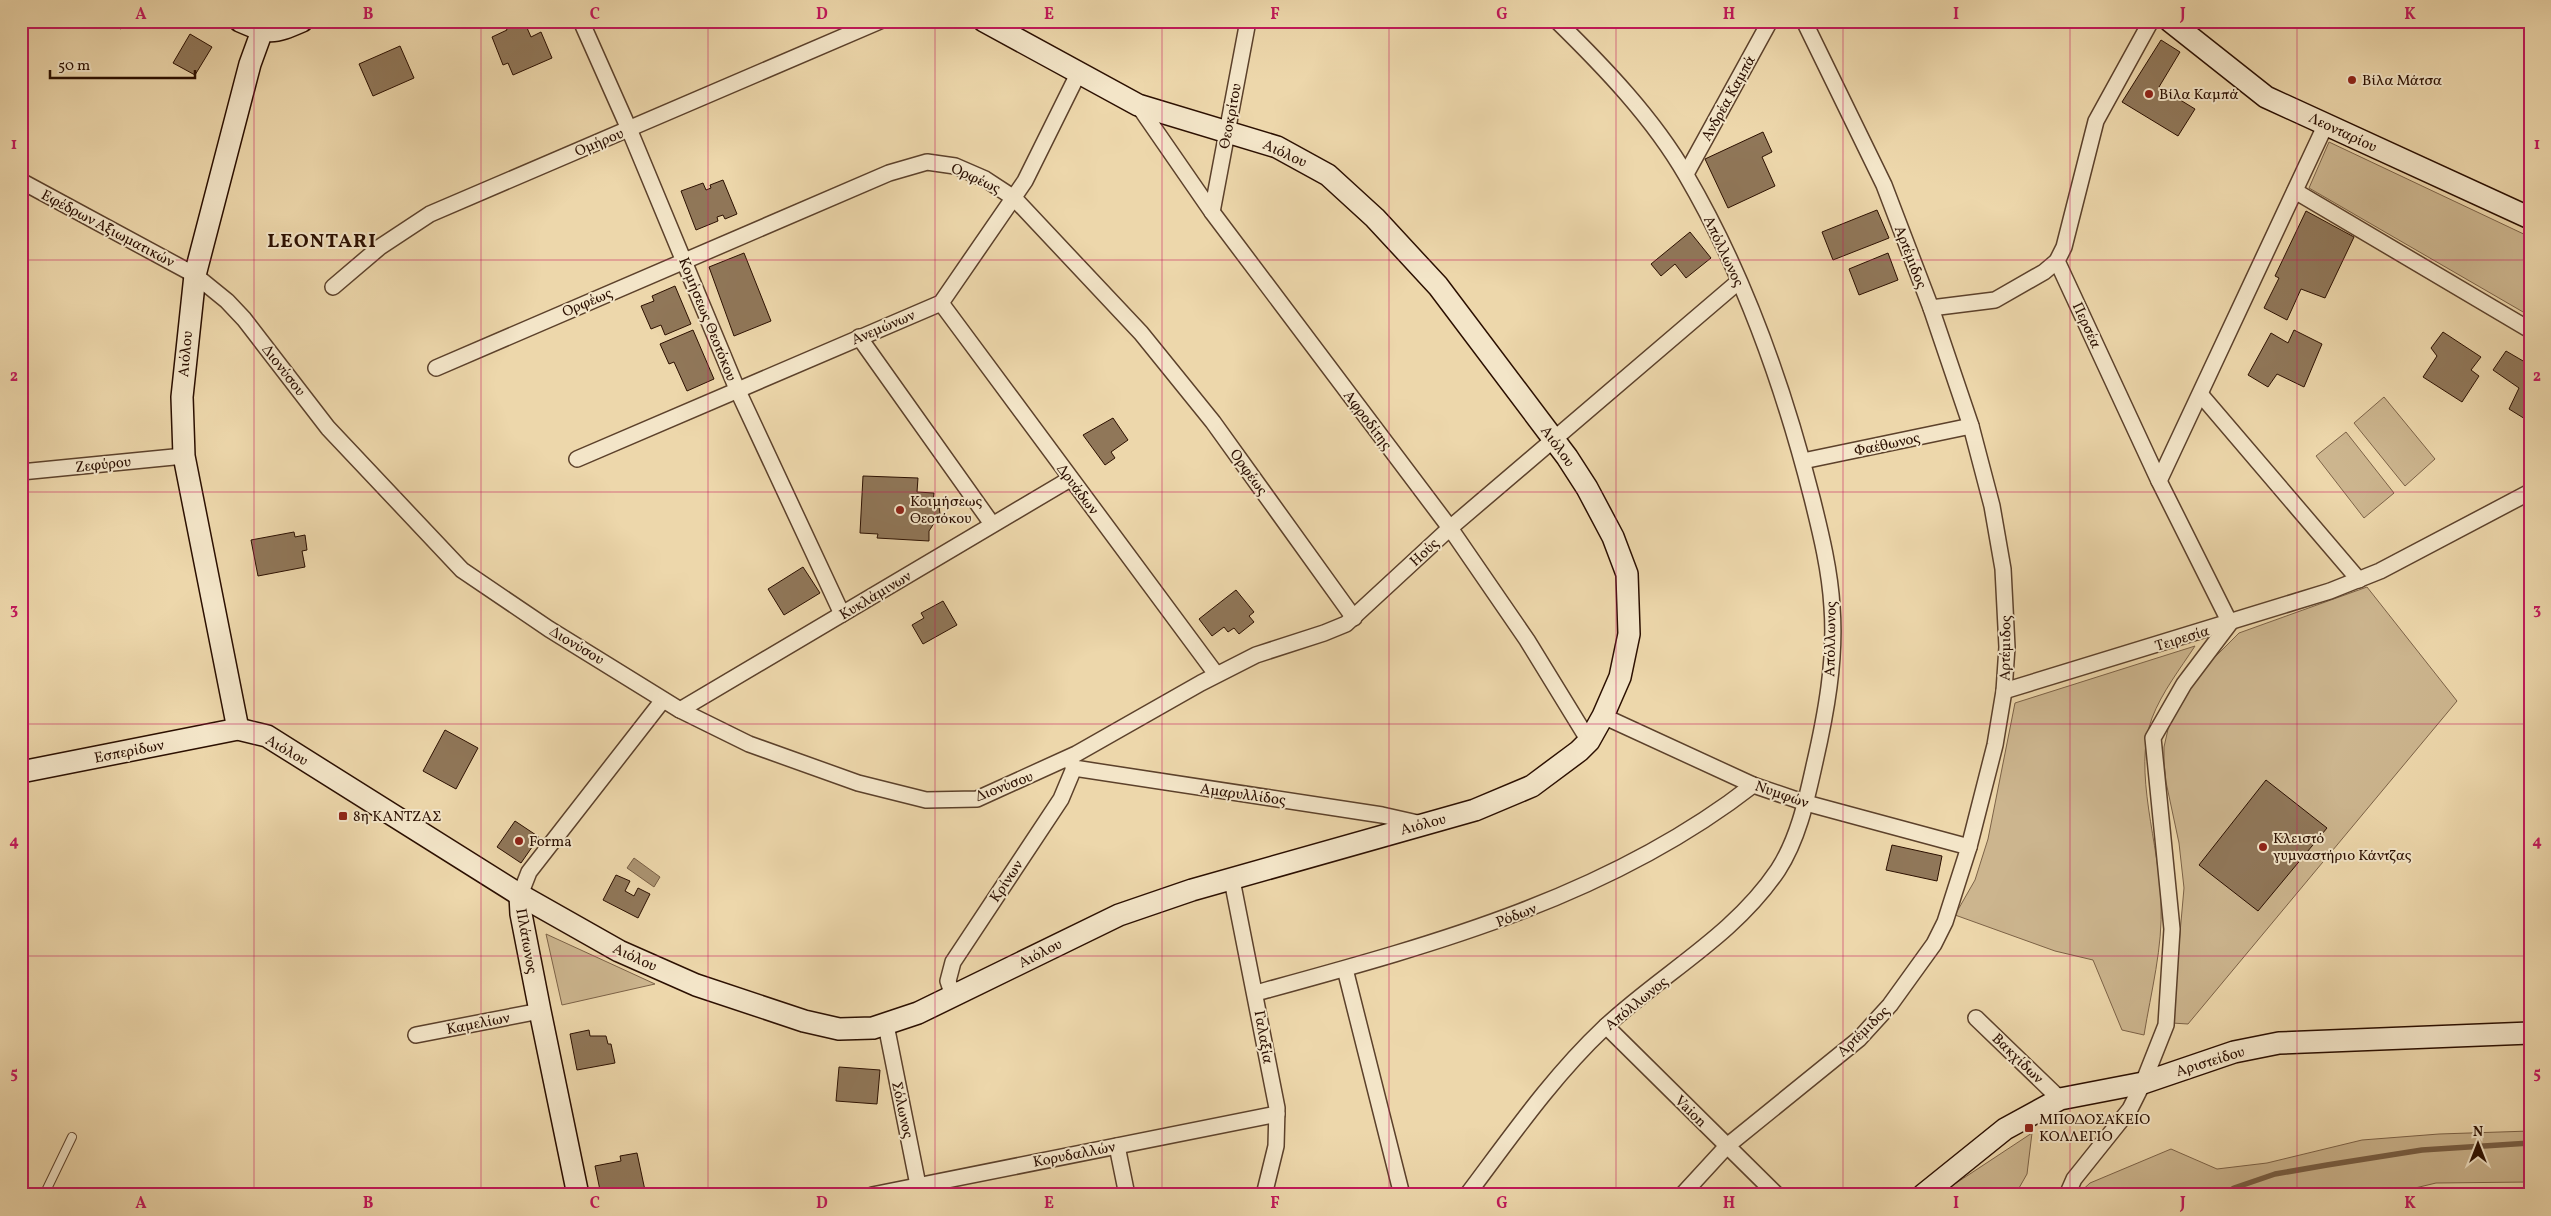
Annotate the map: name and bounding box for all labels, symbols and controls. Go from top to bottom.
text: A [135,4,147,26]
text: B [363,4,374,26]
text: C [590,4,600,26]
text: D [816,4,828,26]
text: E [1044,4,1054,26]
text: F [1270,4,1280,26]
text: G [1496,4,1508,26]
text: H [1723,4,1735,26]
text: I [1953,4,1959,26]
text: J [2179,4,2186,26]
text: K [2404,4,2416,26]
scale bar [50,48,195,80]
street label: Ανδρέα Καμπά [1697,52,1762,145]
text: 50 m [58,56,90,77]
place label: Βίλα Μάτσα [2362,71,2442,92]
marker: Βίλα Μάτσα [2346,74,2358,86]
street label: Θεοκρίτου [1215,82,1248,151]
place label: Βίλα Καμπά [2159,85,2239,106]
marker: Βίλα Καμπά [2143,88,2155,100]
street label: Λεονταρίου [2305,108,2380,158]
street label: Ομήρου [572,124,627,163]
text: 1 [11,134,17,156]
text: 1 [2534,134,2540,156]
street label: Αιόλου [1259,135,1310,174]
street label: Ορφέως [947,159,1004,200]
street label: Εφέδρων Αξιωματικών [37,185,178,273]
street label: Απόλλωνος [1697,213,1748,291]
street label: Αρτέμιδος [1888,223,1931,292]
district label: LEONTARI [267,228,377,256]
street label: Κομήσεως Θεοτόκου [672,255,741,385]
street label: Ορφέως [559,283,616,323]
street label: Περσέα [2066,299,2105,352]
street label: Ανεμώνων [849,306,919,351]
street label: Αιόλου [174,330,199,378]
street label: Διονύσου [256,341,310,401]
text: 2 [10,366,18,388]
text: 2 [2533,366,2541,388]
street label: Αφροδίτης [1337,387,1396,455]
street label: Αιόλου [1535,422,1579,472]
street label: Φαέθωνος [1852,428,1922,463]
street label: Ορφέως [1224,445,1272,501]
street label: Ζεφύρου [74,452,132,479]
street label: Δρυάδων [1051,460,1103,520]
place label: Κοιμήσεως Θεοτόκου [910,492,982,530]
marker: Κοιμήσεως Θεοτόκου [894,504,906,516]
street label: Ηούς [1406,534,1445,572]
street label: Κυκλάμινων [836,566,916,626]
text: 3 [10,599,18,621]
text: 3 [2533,599,2541,621]
street label: Απόλλωνος [1820,601,1843,677]
street label: Αρτέμιδος [1995,615,2018,681]
street label: Tειρεσία [2153,621,2212,658]
street label: Διονύσου [545,622,608,671]
street label: Αιόλου [261,731,312,772]
street label: Εσπερίδων [93,735,166,770]
street label: Διονύσου [973,767,1037,808]
street label: Νυμφών [1752,776,1811,814]
street label: Αμαρυλλίδος [1198,779,1287,812]
place label: 8η ΚΑΝΤΖΑΣ [353,807,441,828]
street label: Αιόλου [1398,809,1449,842]
marker: 8η ΚΑΝΤΖΑΣ [337,810,349,822]
place label: Κλειστό γυμναστήριο Κάντζας [2273,829,2412,867]
text: 4 [9,831,19,853]
text: 4 [2532,831,2542,853]
place label: Forma [529,832,572,853]
marker: Forma [513,835,525,847]
marker: Κλειστό γυμναστήριο Κάντζας [2257,841,2269,853]
street label: Κρίνων [985,856,1029,907]
street label: Ρόδων [1493,899,1540,934]
street label: Πλάτωνος [509,907,542,976]
street label: Αιόλου [1015,934,1066,974]
street label: Αιόλου [609,939,660,978]
street label: Απόλλωνος [1601,972,1673,1036]
street label: Αρτέμιδος [1833,1002,1895,1062]
street label: Καμελίων [445,1008,512,1041]
street label: Γαλαξία [1247,1009,1278,1066]
street label: Βακχίδων [1986,1029,2048,1089]
street label: Αριστείδου [2173,1042,2247,1083]
text: 5 [10,1063,18,1085]
text: 5 [2533,1063,2541,1085]
street label: Σόλωνος [885,1080,918,1141]
street label: Vaion [1669,1091,1711,1133]
place label: ΜΠΟΔΟΣΑΚΕΙΟ ΚΟΛΛΕΓΙΟ [2039,1110,2150,1148]
north arrow [2454,1118,2504,1168]
marker: ΜΠΟΔΟΣΑΚΕΙΟ ΚΟΛΛΕΓΙΟ [2023,1122,2035,1134]
text: N [2473,1123,2483,1142]
street label: Κορυδαλλών [1031,1137,1117,1174]
text: A [135,1193,147,1215]
text: B [363,1193,374,1215]
text: C [590,1193,600,1215]
text: D [816,1193,828,1215]
text: E [1044,1193,1054,1215]
text: F [1270,1193,1280,1215]
text: G [1496,1193,1508,1215]
text: H [1723,1193,1735,1215]
text: I [1953,1193,1959,1215]
text: J [2179,1193,2186,1215]
text: K [2404,1193,2416,1215]

